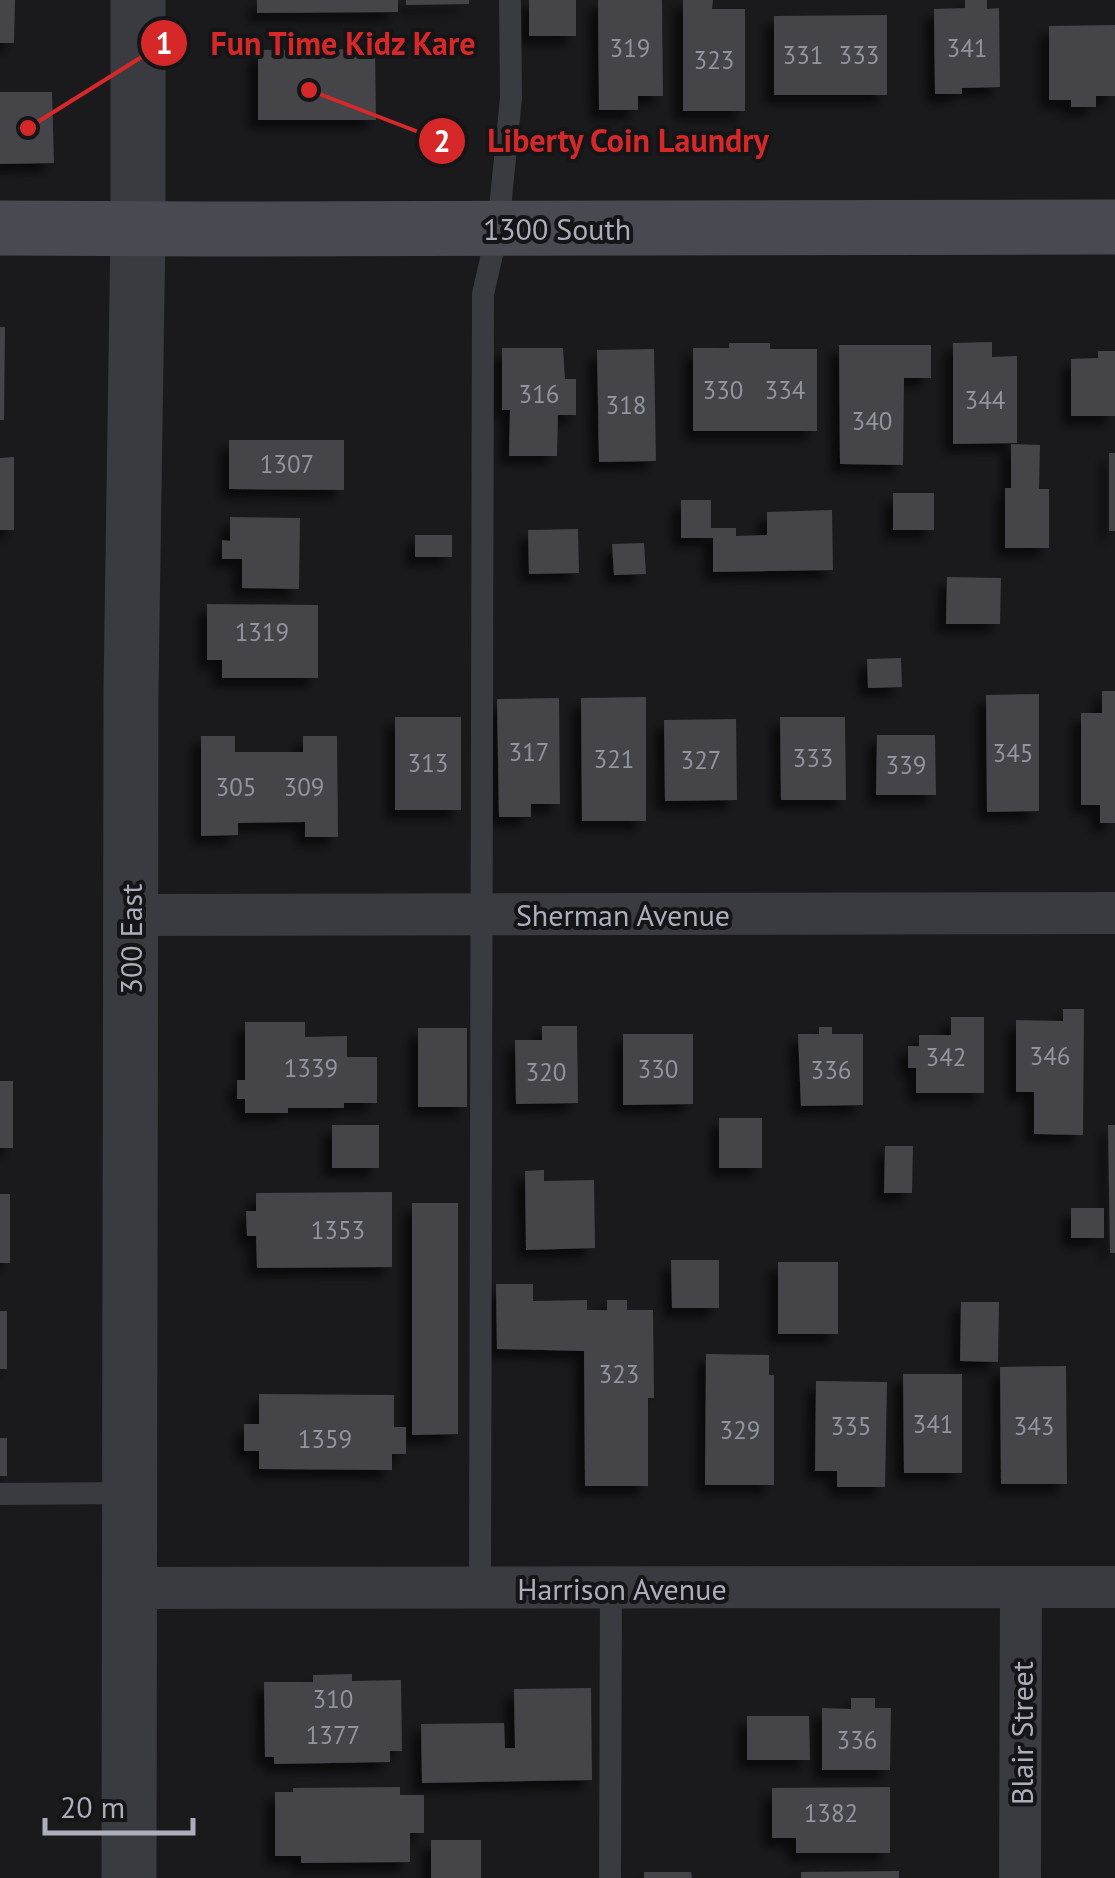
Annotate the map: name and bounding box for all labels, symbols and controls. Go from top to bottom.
callout: Fun Time Kidz Kare [139,12,496,74]
text: Fun Time Kidz Kare [211,22,475,64]
text: 1 [155,23,173,62]
house number: 319 [610,32,650,64]
house number: 341 [947,32,987,64]
house number: 331 [783,39,823,71]
house number: 333 [839,39,879,71]
house number: 323 [694,44,734,76]
callout: Liberty Coin Laundry [417,110,790,172]
text: Liberty Coin Laundry [487,119,770,161]
text: 2 [433,121,451,160]
street label: 1300 South [483,209,631,248]
house number: 330 [703,374,743,406]
house number: 334 [765,374,806,406]
house number: 316 [519,378,559,410]
house number: 344 [965,384,1006,416]
house number: 318 [606,389,646,421]
house number: 340 [852,405,892,437]
house number: 1307 [260,448,314,480]
house number: 1319 [235,616,289,648]
house number: 317 [509,736,549,768]
house number: 345 [993,737,1033,769]
house number: 333 [793,742,833,774]
house number: 321 [594,743,634,775]
house number: 327 [681,744,721,776]
house number: 313 [408,747,448,779]
house number: 339 [886,749,926,781]
house number: 305 [216,771,256,803]
house number: 309 [284,771,324,803]
street label: 300 East [111,884,150,994]
street label: Sherman Avenue [516,895,730,934]
house number: 346 [1030,1040,1070,1072]
house number: 342 [926,1041,966,1073]
house number: 1339 [284,1052,338,1084]
house number: 330 [638,1053,678,1085]
house number: 336 [811,1054,851,1086]
house number: 320 [526,1056,566,1088]
house number: 1353 [311,1214,365,1246]
house number: 323 [599,1358,639,1390]
house number: 341 [913,1408,953,1440]
house number: 335 [831,1410,871,1442]
house number: 343 [1014,1410,1054,1442]
house number: 329 [720,1414,760,1446]
house number: 1359 [298,1423,352,1455]
street label: Harrison Avenue [517,1569,727,1608]
street label: Blair Street [1002,1661,1041,1805]
house number: 310 [313,1683,353,1715]
house number: 1377 [306,1719,360,1751]
house number: 336 [837,1724,877,1756]
scale bar [45,1773,192,1835]
text: 20 m [60,1787,125,1826]
house number: 1382 [804,1797,858,1829]

